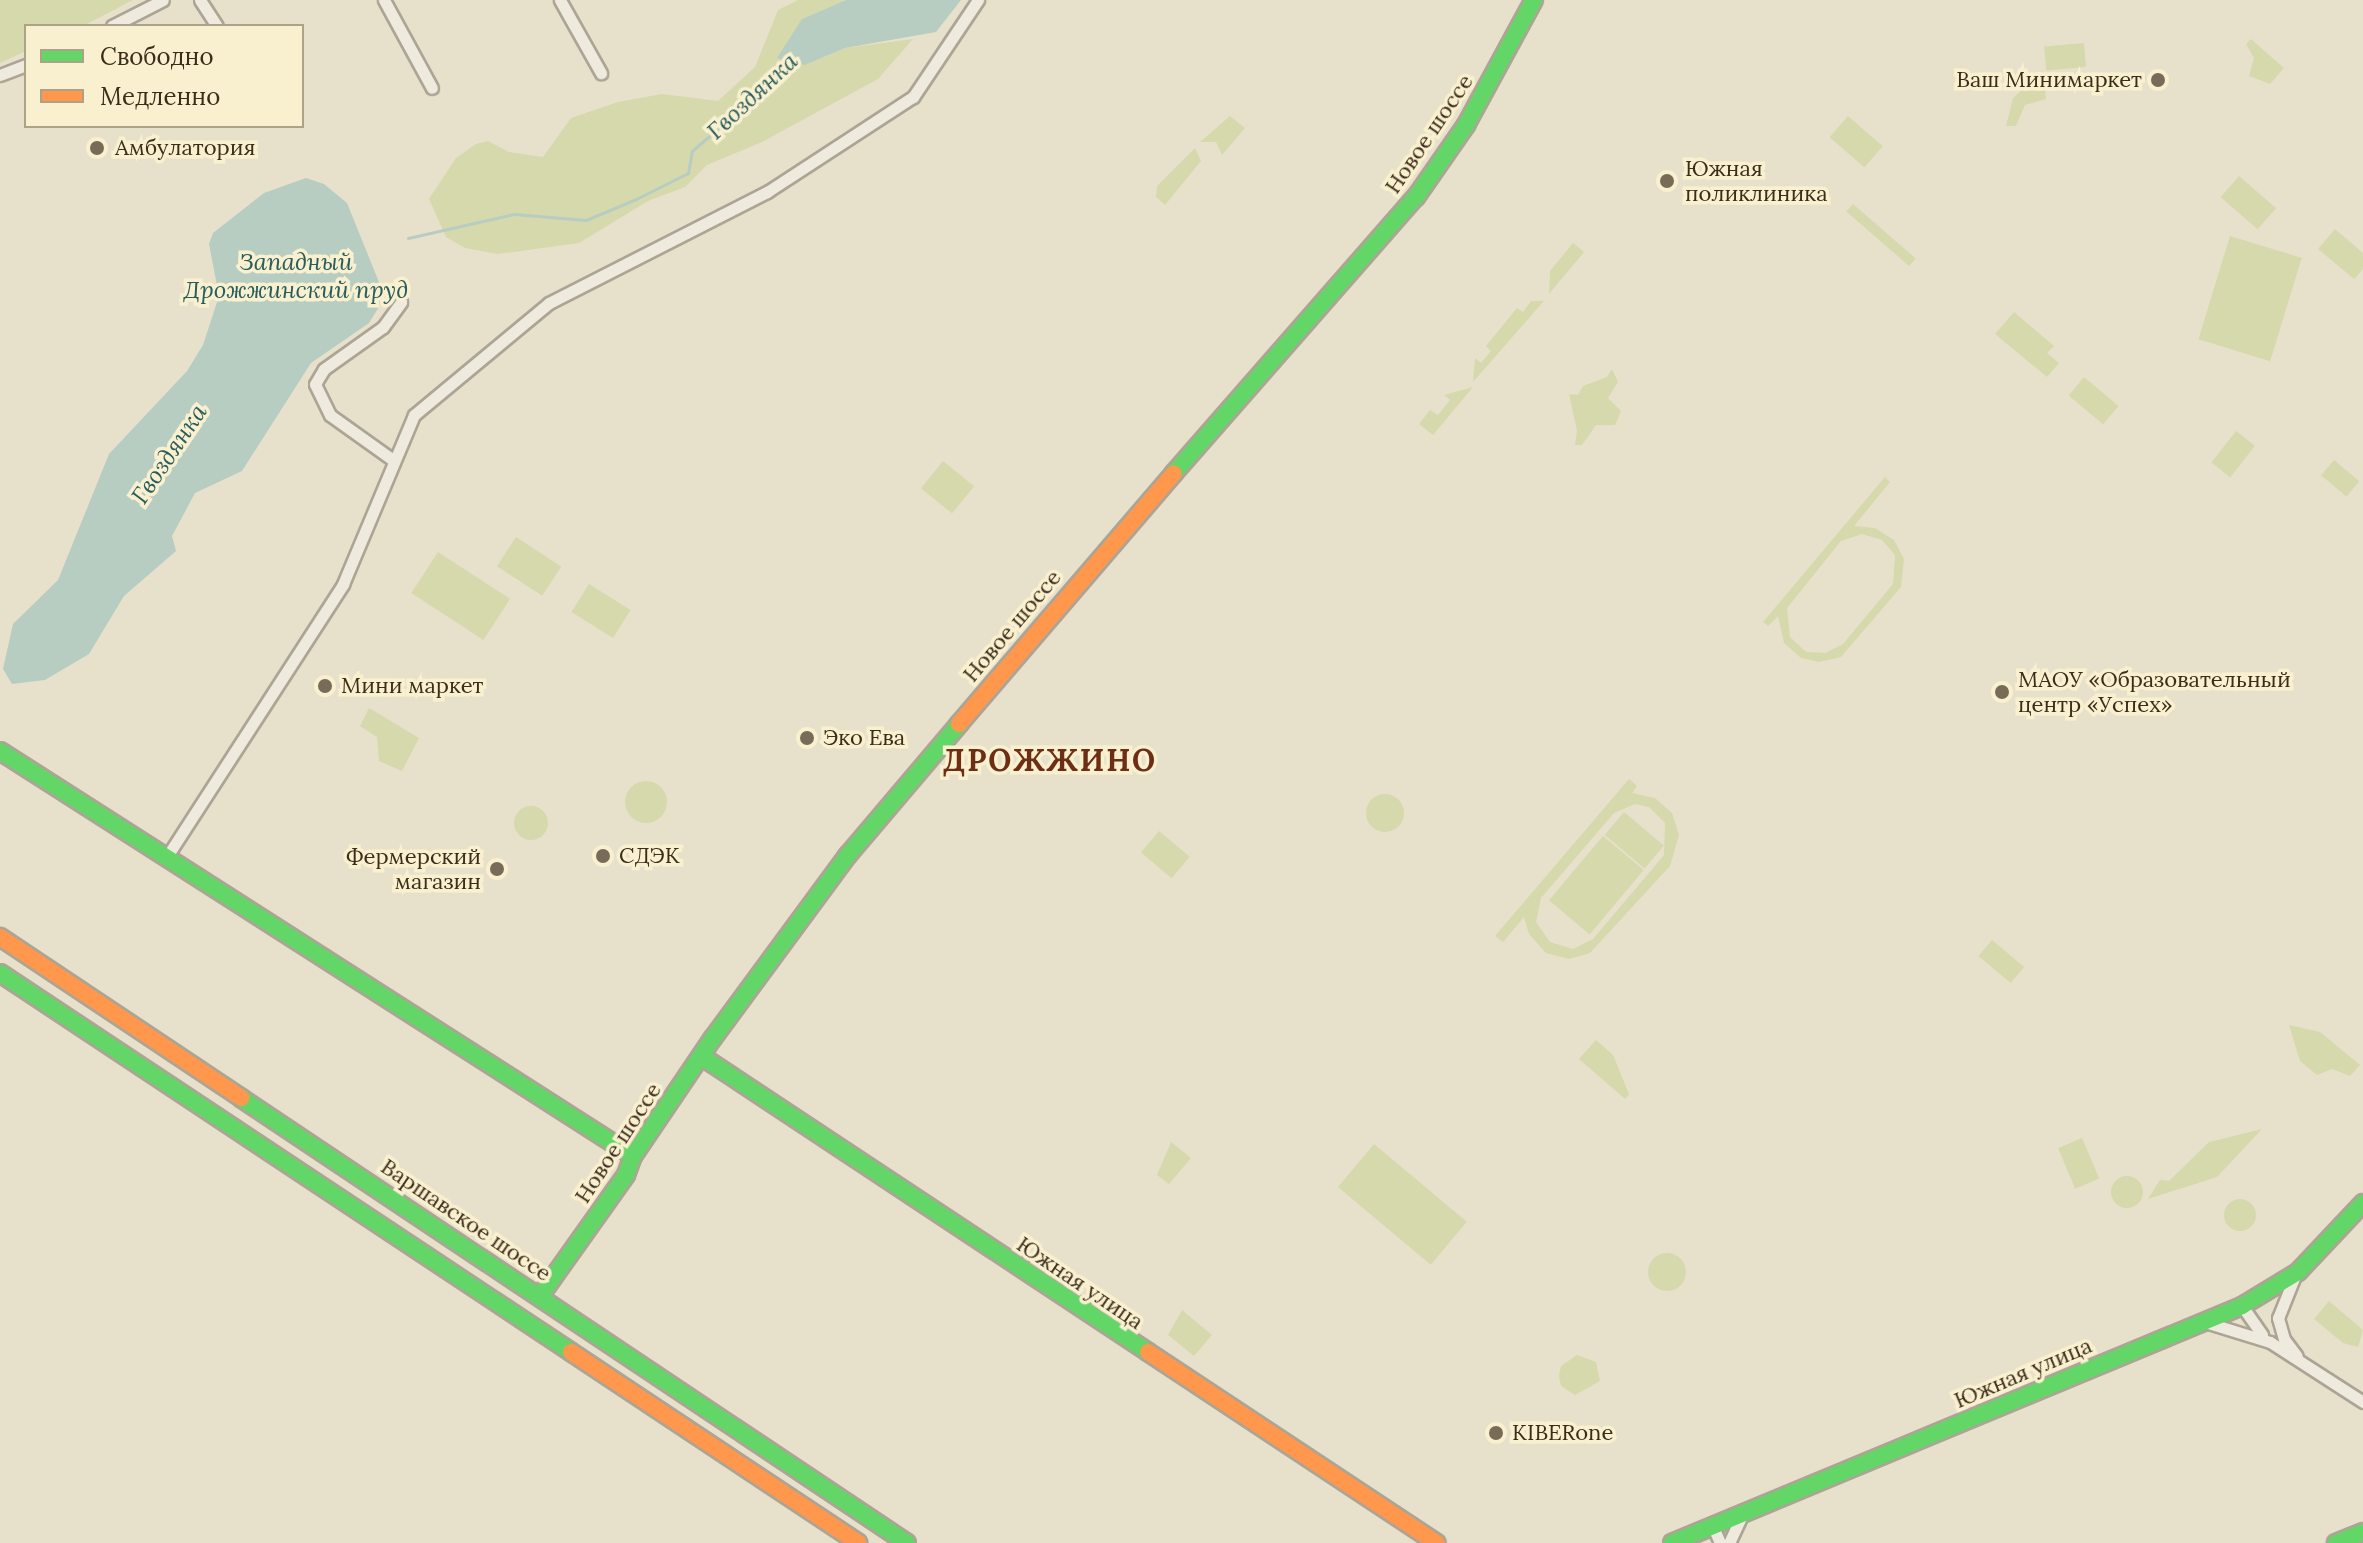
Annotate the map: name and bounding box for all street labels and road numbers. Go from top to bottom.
street label: Новое шоссе [1380,69,1478,199]
street label: Новое шоссе [958,565,1066,687]
street label: Новое шоссе [569,1078,667,1208]
street label: Варшавское шоссе [376,1153,556,1287]
street label: Южная улица [1012,1231,1148,1335]
street label: Южная улица [1950,1332,2096,1414]

